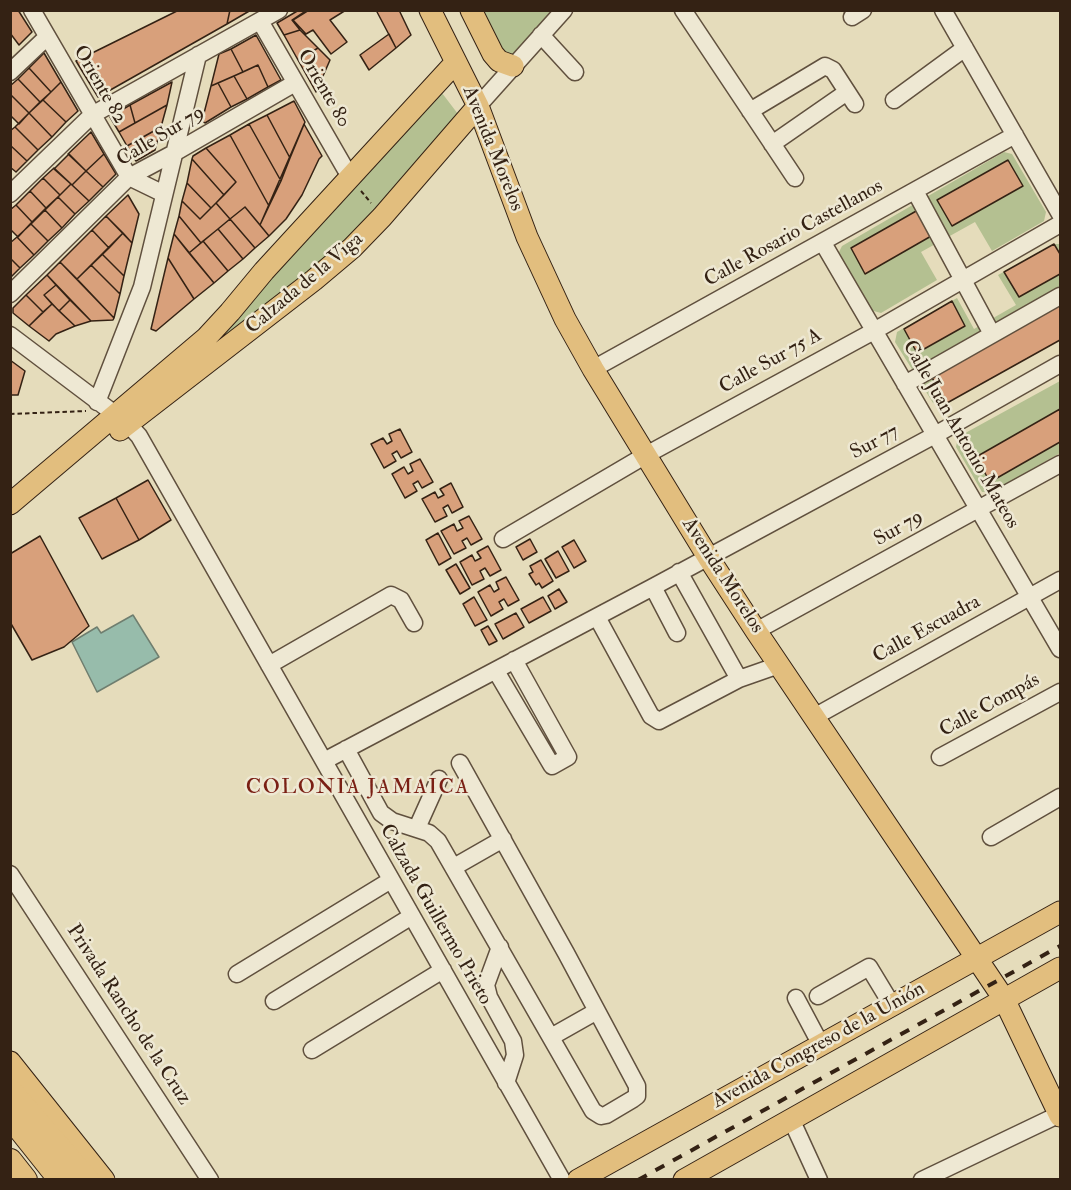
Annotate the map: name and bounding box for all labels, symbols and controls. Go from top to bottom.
street label: Oriente 82 [67,42,131,128]
street label: Oriente 80 [291,46,355,132]
street label: Avenida Morelos [456,83,528,215]
street label: Calle Sur 79 [113,101,209,173]
street label: Calle Rosario Castellanos [700,175,888,293]
street label: Calzada de la Viga [242,228,368,340]
street label: Calle Sur 75 A [716,324,826,400]
street label: Calle Juan Antonio Mateos [896,337,1024,533]
street label: Sur 77 [847,420,903,466]
street label: Sur 79 [870,506,928,552]
street label: Avenida Morelos [676,514,768,638]
street label: Calle Escuadra [869,591,985,669]
street label: Calle Compás [936,669,1044,743]
district label: COLONIA JAMAICA [246,775,470,801]
street label: Calzada Guillermo Prieto [373,820,497,1010]
street label: Privada Rancho de la Cruz [61,920,195,1110]
street label: Avenida Congreso de la Unión [708,977,930,1115]

